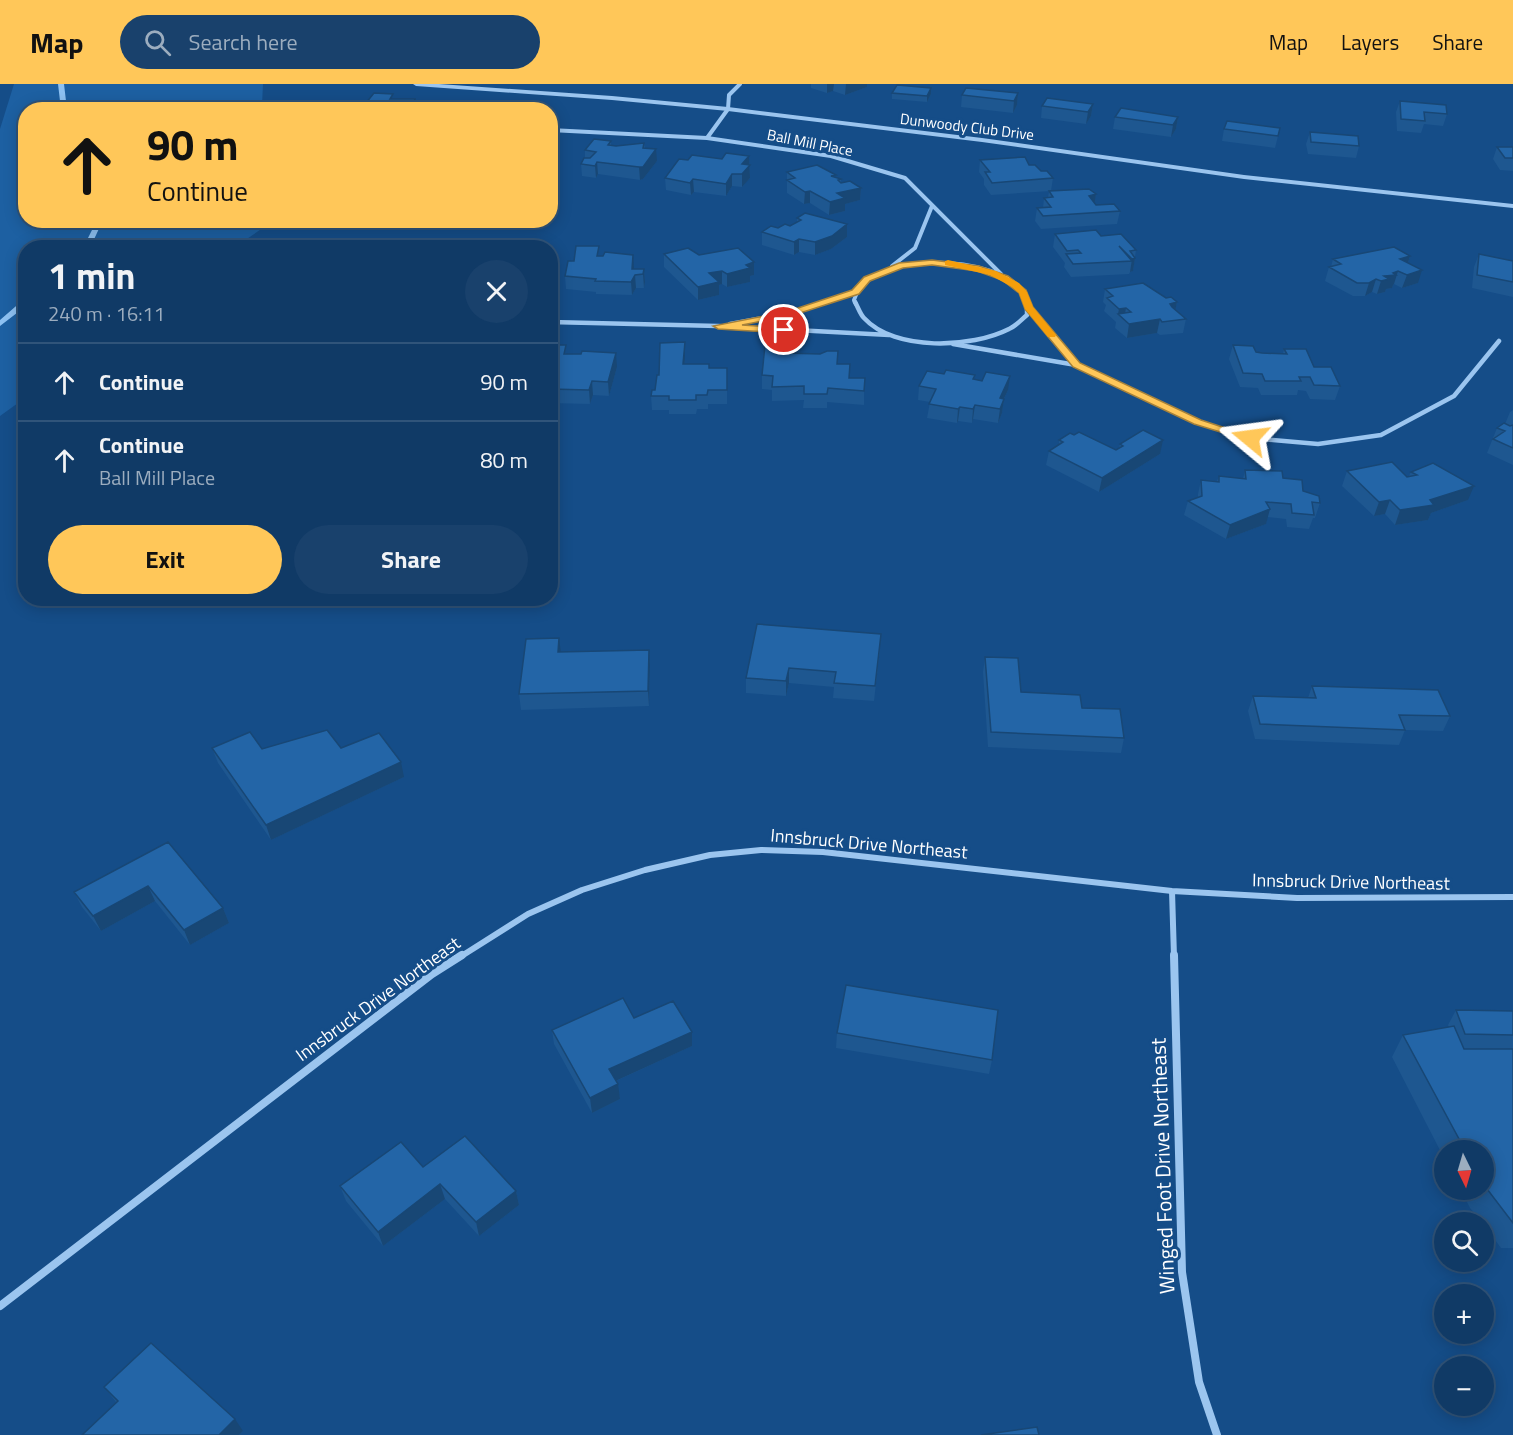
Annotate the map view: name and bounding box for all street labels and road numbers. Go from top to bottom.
street label: Dunwoody Club Drive [899,107,1035,146]
street label: Ball Mill Place [765,123,855,162]
street label: Innsbruck Drive Northeast [769,821,969,866]
street label: Innsbruck Drive Northeast [1252,866,1451,897]
street label: Innsbruck Drive Northeast [290,929,466,1068]
street label: Winged Foot Drive Northeast [1142,1037,1182,1295]

